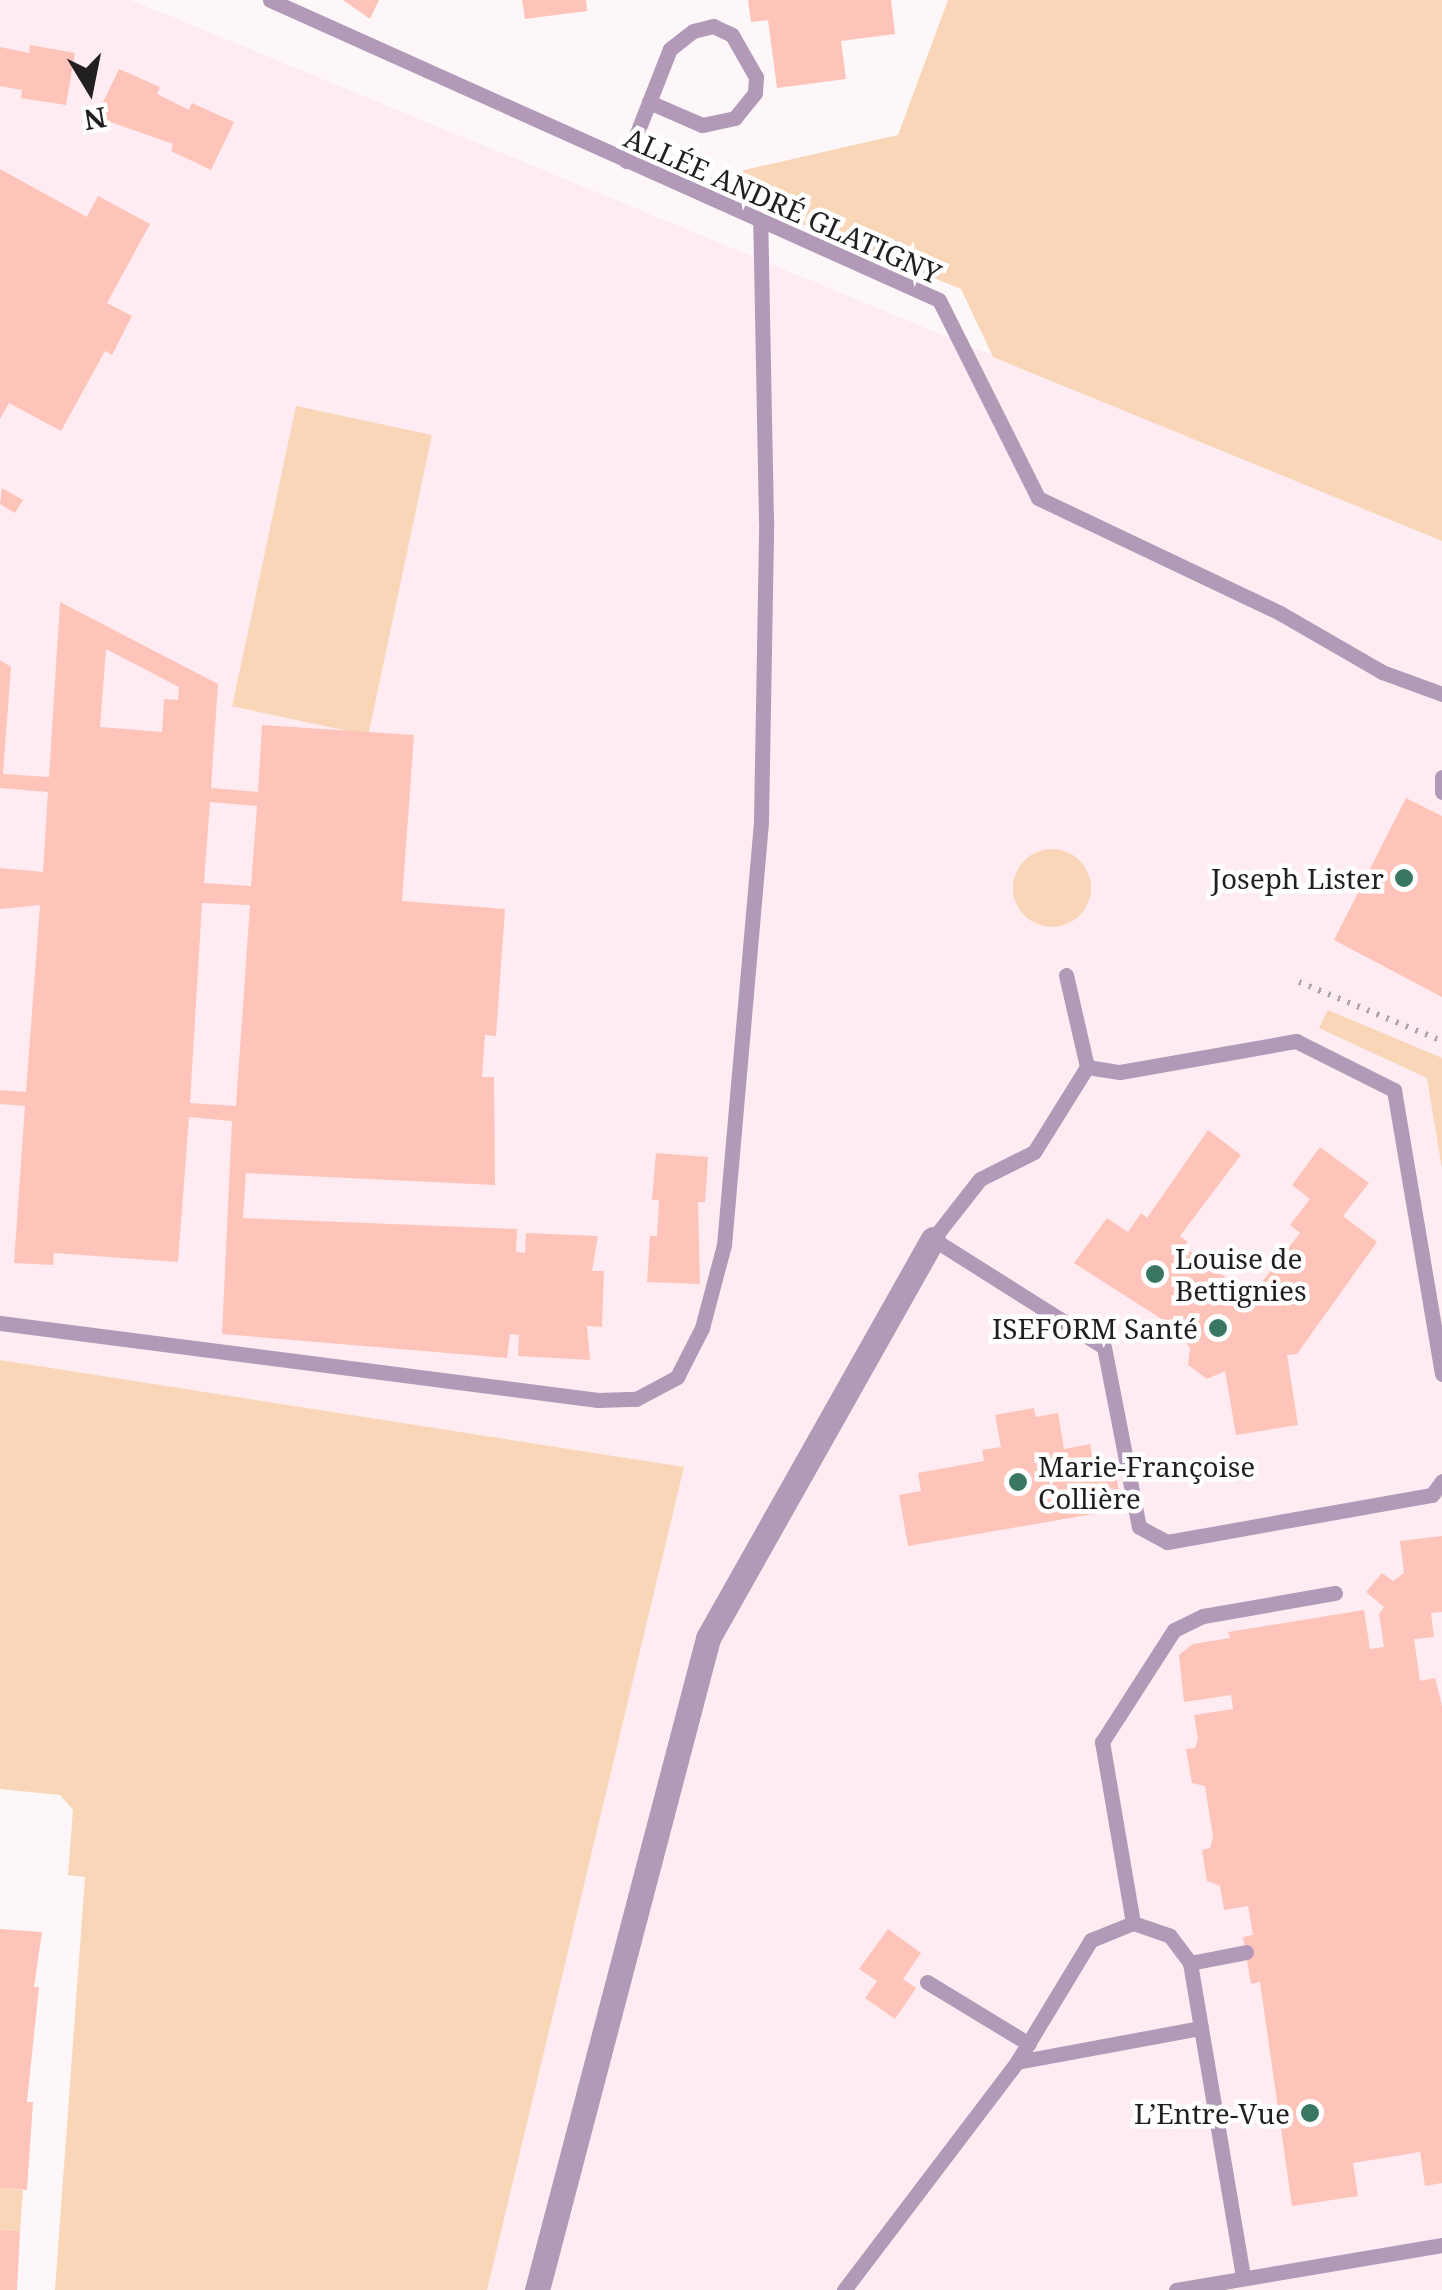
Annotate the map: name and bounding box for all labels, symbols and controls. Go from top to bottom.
north arrow [40,40,140,140]
text: N [81,99,109,140]
street label: ALLÉE ANDRÉ GLATIGNY [619,120,947,290]
place label: Joseph Lister [1211,861,1384,895]
marker: Joseph Lister [1393,867,1415,889]
place label: Louise de Bettignies [1175,1241,1307,1307]
marker: Louise de Bettignies [1144,1263,1166,1285]
place label: ISEFORM Santé [992,1311,1198,1345]
marker: ISEFORM Santé [1207,1317,1229,1339]
place label: Marie-Françoise Collière [1038,1449,1255,1515]
marker: Marie-Françoise Collière [1007,1471,1029,1493]
place label: L’Entre-Vue [1134,2096,1290,2130]
marker: L’Entre-Vue [1299,2102,1321,2124]

